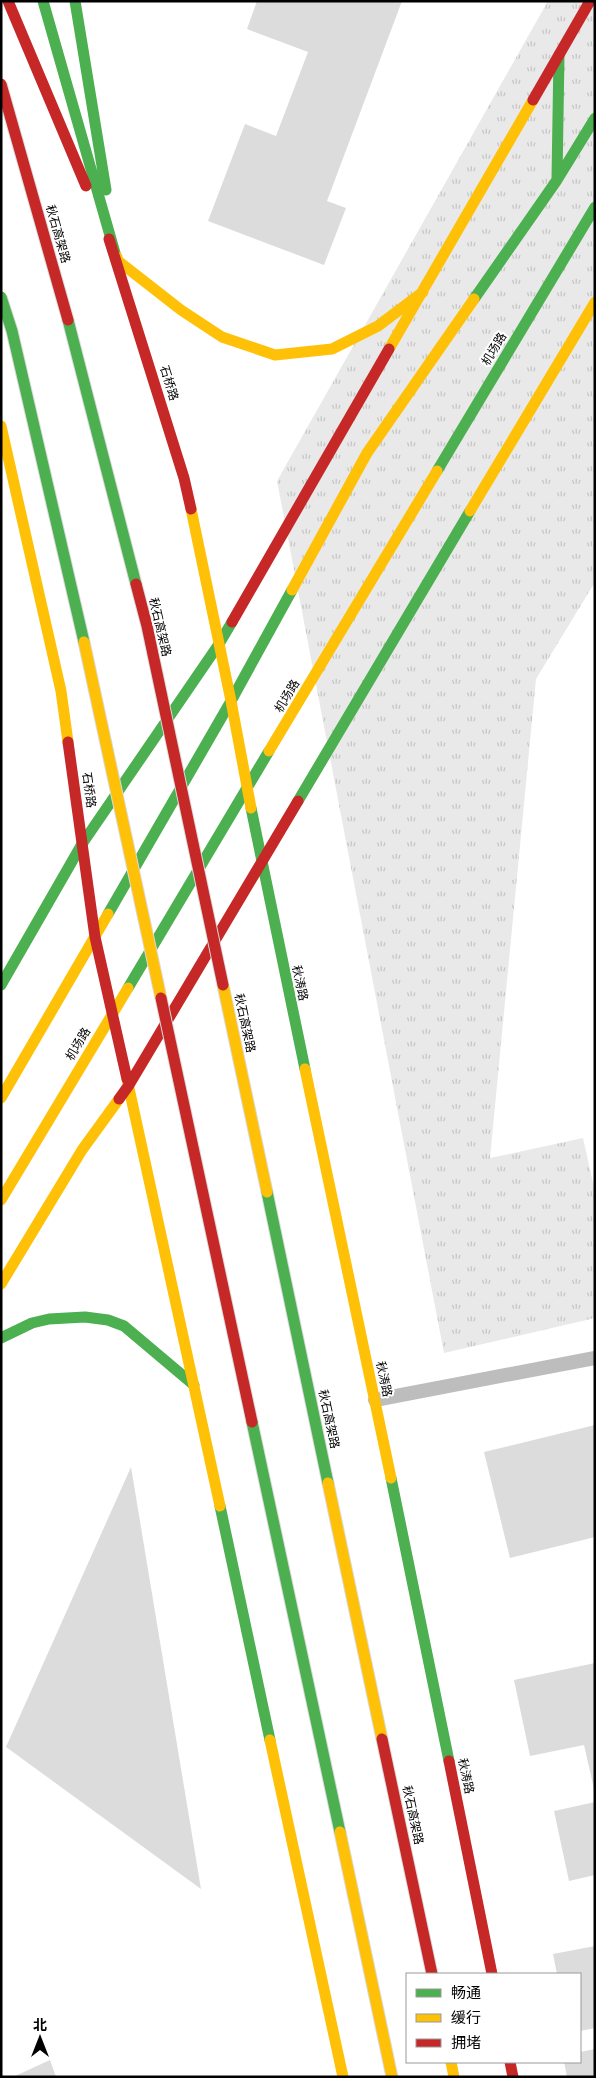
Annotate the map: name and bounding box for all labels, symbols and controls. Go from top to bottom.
street label: 秋石高架路 [43,203,73,265]
street label: 机场路 [479,330,509,368]
street label: 石桥路 [157,364,181,402]
street label: 秋石高架路 [146,596,174,658]
street label: 机场路 [272,677,302,715]
street label: 石桥路 [80,771,98,809]
street label: 秋涛路 [289,964,311,1002]
street label: 秋石高架路 [232,992,258,1054]
street label: 机场路 [63,1025,93,1063]
street label: 秋涛路 [373,1360,395,1398]
street label: 秋石高架路 [316,1388,342,1450]
street label: 秋涛路 [455,1757,477,1795]
street label: 秋石高架路 [400,1784,426,1846]
legend [406,1973,581,2063]
text: 畅通 [451,1984,481,2002]
text: 缓行 [451,2009,481,2027]
north arrow [15,2013,65,2063]
text: 北 [33,2017,47,2034]
text: 拥堵 [451,2034,481,2052]

